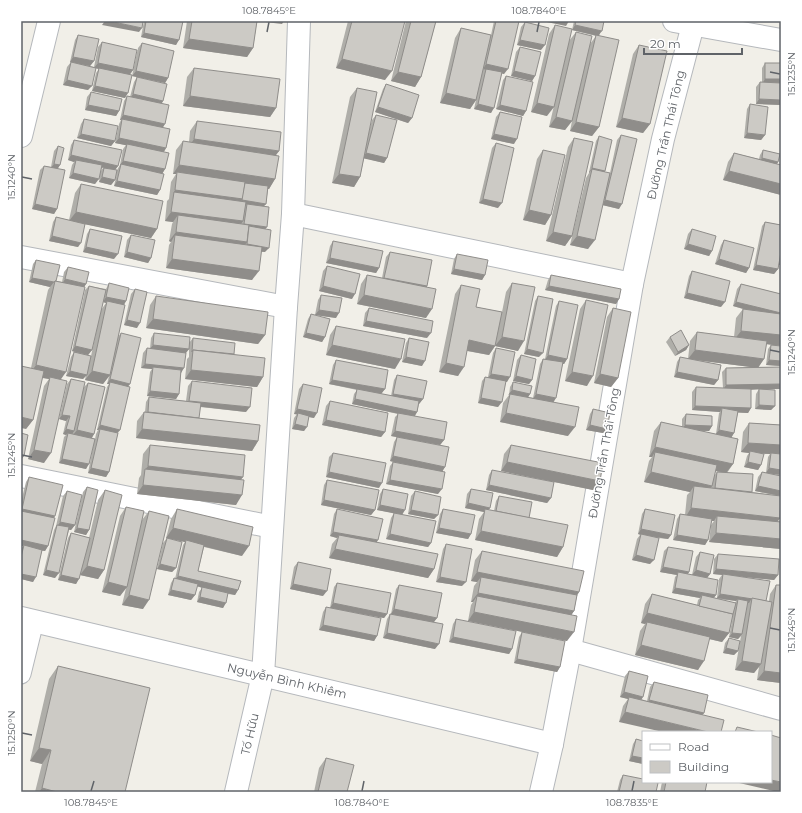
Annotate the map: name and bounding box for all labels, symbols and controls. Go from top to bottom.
text: 108.7845°E [242,4,296,17]
text: 108.7840°E [512,4,567,17]
scale bar [644,30,742,56]
text: 20 m [650,36,681,51]
text: 15.1235°N [785,52,798,96]
street label: Đường Trần Thái Tông [643,69,688,201]
text: 15.1240°N [5,154,18,200]
text: 15.1240°N [785,329,798,375]
street label: Đường Trần Thái Tông [585,386,622,520]
text: 15.1245°N [5,433,18,477]
text: 15.1245°N [785,608,798,652]
street label: Nguyễn Bình Khiêm [226,659,348,702]
text: 15.1250°N [5,710,18,756]
street label: Tố Hữu [237,711,262,756]
legend [642,731,772,783]
text: Road [678,739,709,754]
text: Building [678,759,729,774]
text: 108.7845°E [64,796,118,809]
text: 108.7840°E [335,796,390,809]
text: 108.7835°E [606,796,659,809]

